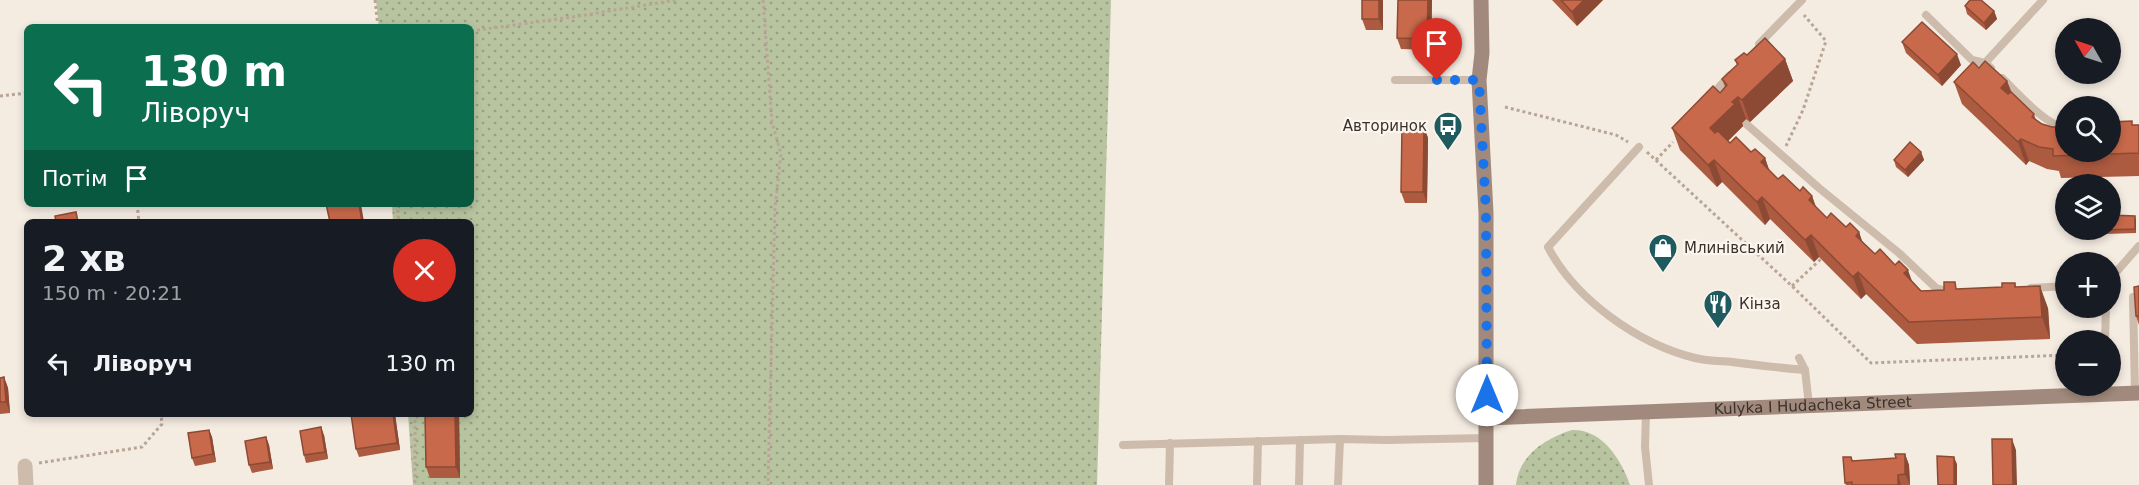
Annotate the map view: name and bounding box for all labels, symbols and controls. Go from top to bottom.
pin [1411,18,1462,80]
north arrow [2055,18,2121,84]
map controls [2055,18,2121,396]
icon: arrive [1420,27,1453,60]
text: 130 m [141,47,287,96]
icon: left [42,48,120,126]
button: search [2055,96,2121,162]
text: Ліворуч [141,97,250,128]
bus stop icon: Авторинок [1432,110,1464,152]
place label: Авторинок [1343,117,1427,135]
icon: arrive [120,162,153,195]
text: Потім [42,166,108,191]
button: layers [2055,174,2121,240]
shop icon: Млинівський [1647,232,1679,274]
text: 2 хв [42,238,126,279]
button: close [393,239,456,302]
place label: Млинівський [1684,239,1785,257]
button: + [2055,252,2121,318]
text: 150 m · 20:21 [42,281,183,305]
restaurant icon: Кінза [1702,288,1734,330]
place label: Кінза [1739,295,1781,313]
button: − [2055,330,2121,396]
icon: left [42,347,75,380]
text: Ліворуч [93,351,193,376]
text: 130 m [386,351,456,376]
position arrow [1455,363,1519,427]
street label: Kulyka I Hudacheka Street [1714,393,1912,418]

